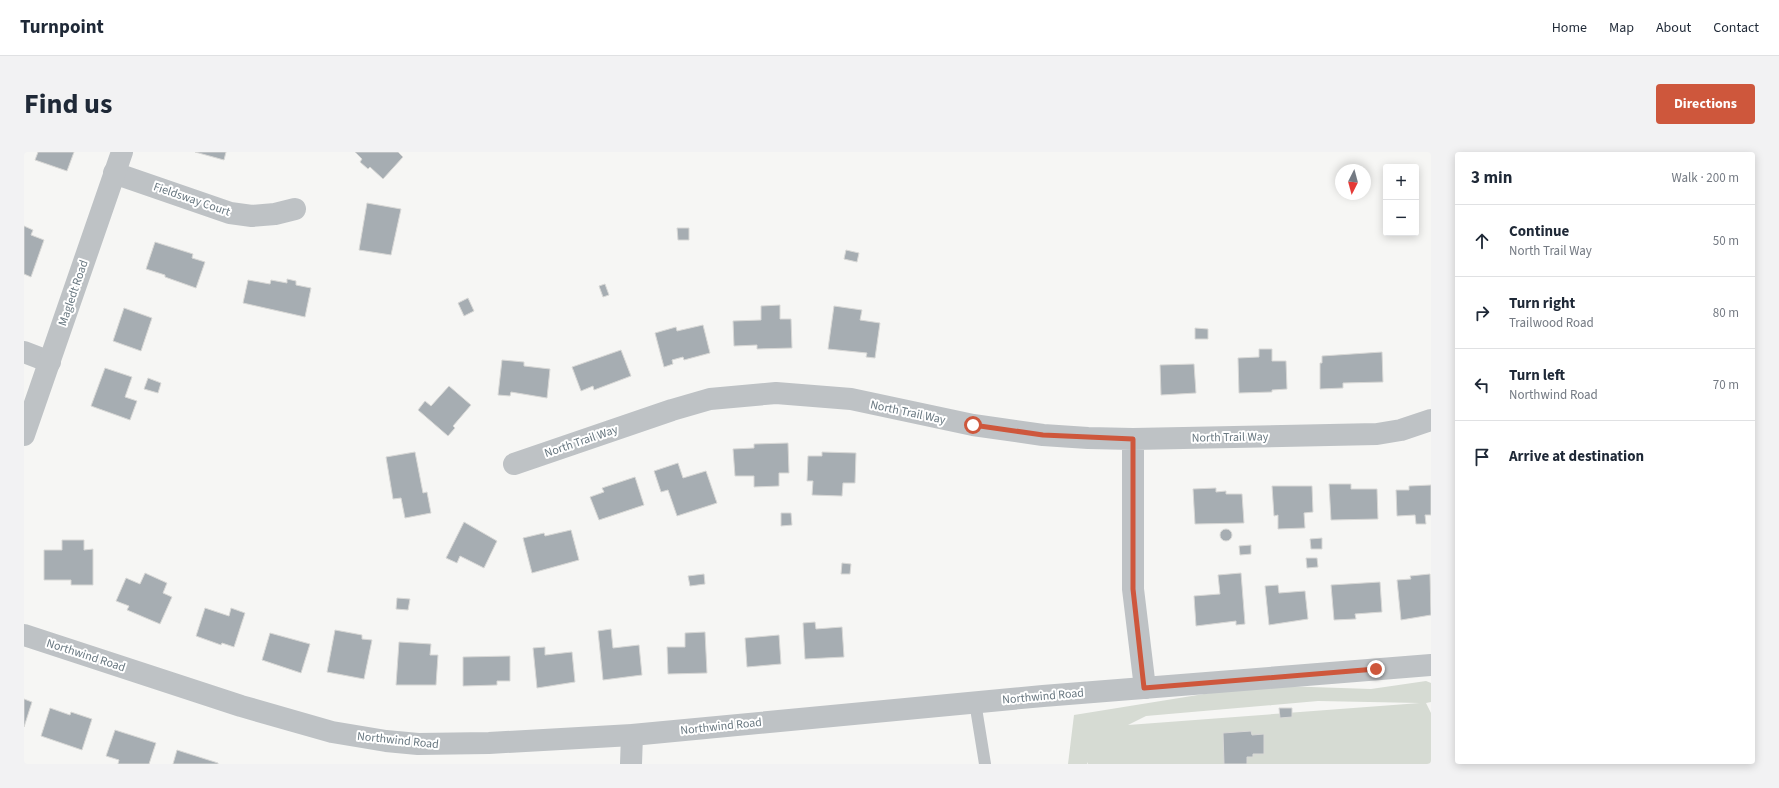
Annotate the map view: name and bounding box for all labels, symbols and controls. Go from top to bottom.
text: Turnpoint [20,14,104,41]
text: Home [1552,18,1587,38]
text: Map [1609,18,1634,38]
text: About [1656,18,1691,38]
text: Contact [1713,18,1759,38]
text: Find us [24,84,112,124]
button: Directions [1656,84,1755,124]
north arrow [1335,164,1371,200]
map controls [1383,164,1419,236]
button: + [1383,164,1419,200]
text: 3 min [1471,166,1512,190]
text: Walk · 200 m [1671,169,1739,187]
street label: Fieldsway Court [151,178,233,221]
button: − [1383,200,1419,236]
text: Continue [1509,221,1569,242]
icon: ahead [1471,230,1493,252]
text: 50 m [1713,232,1739,250]
text: North Trail Way [1509,242,1592,260]
street label: Magledt Road [54,258,93,328]
text: Turn right [1509,293,1575,314]
icon: right [1471,302,1493,324]
text: 80 m [1713,304,1739,322]
text: Trailwood Road [1509,314,1594,332]
text: Turn left [1509,365,1565,386]
icon: left [1471,374,1493,396]
text: 70 m [1713,376,1739,394]
text: Northwind Road [1509,386,1598,404]
street label: North Trail Way [869,396,947,429]
route start [964,416,982,434]
street label: North Trail Way [542,421,620,462]
street label: North Trail Way [1192,428,1269,447]
icon: arrive [1471,446,1493,468]
text: Arrive at destination [1509,446,1644,467]
street label: Northwind Road [44,635,127,676]
route end [1367,660,1385,678]
street label: Northwind Road [1001,684,1085,709]
street label: Northwind Road [679,714,763,739]
street label: Northwind Road [356,728,440,753]

